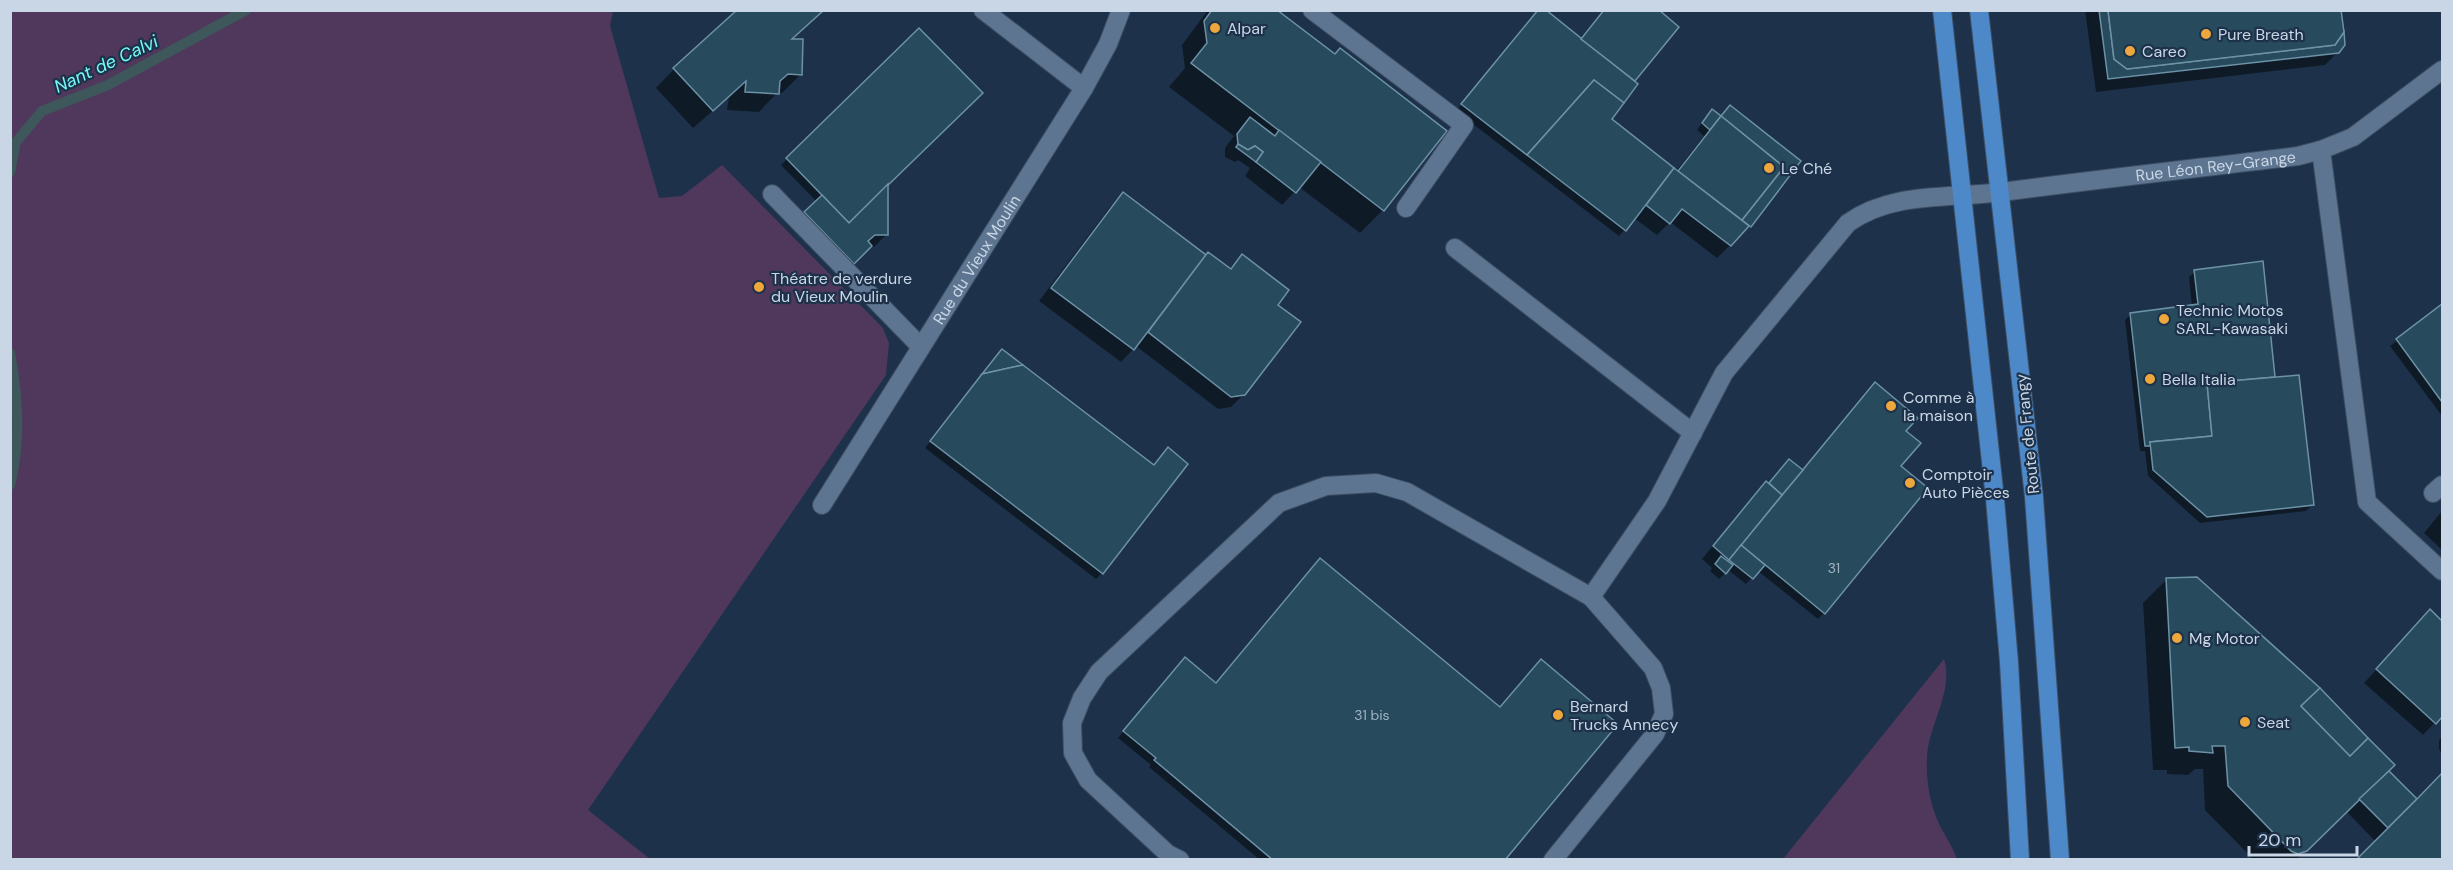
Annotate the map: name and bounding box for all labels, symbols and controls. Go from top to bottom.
place label: Alpar [1227,18,1266,39]
marker: Alpar [1208,21,1222,35]
place label: Pure Breath [2218,24,2304,45]
marker: Pure Breath [2199,27,2213,41]
water label: Nant de Calvi [50,29,163,99]
place label: Careo [2142,41,2186,62]
marker: Careo [2123,44,2137,58]
street label: Rue Léon Rey-Grange [2134,146,2297,186]
place label: Le Ché [1781,158,1832,179]
marker: Le Ché [1762,161,1776,175]
street label: Rue du Vieux Moulin [928,191,1025,329]
place label: Théatre de verdure du Vieux Moulin [771,268,912,307]
marker: Théatre de verdure du Vieux Moulin [752,280,766,294]
place label: Technic Motos SARL-Kawasaki [2176,300,2288,339]
marker: Technic Motos SARL-Kawasaki [2157,312,2171,326]
place label: Bella Italia [2162,369,2236,390]
marker: Bella Italia [2143,372,2157,386]
street label: Route de Frangy [2011,373,2044,495]
place label: Comme à la maison [1903,387,1975,426]
marker: Comme à la maison [1884,399,1898,413]
place label: Comptoir Auto Pièces [1922,464,2010,503]
marker: Comptoir Auto Pièces [1903,476,1917,490]
house number: 31 [1828,559,1840,577]
place label: Mg Motor [2189,628,2260,649]
marker: Mg Motor [2170,631,2184,645]
place label: Bernard Trucks Annecy [1570,696,1678,735]
house number: 31 bis [1354,706,1390,724]
marker: Bernard Trucks Annecy [1551,708,1565,722]
place label: Seat [2257,712,2290,733]
marker: Seat [2238,715,2252,729]
scale bar [2249,819,2357,857]
text: 20 m [2258,828,2301,852]

